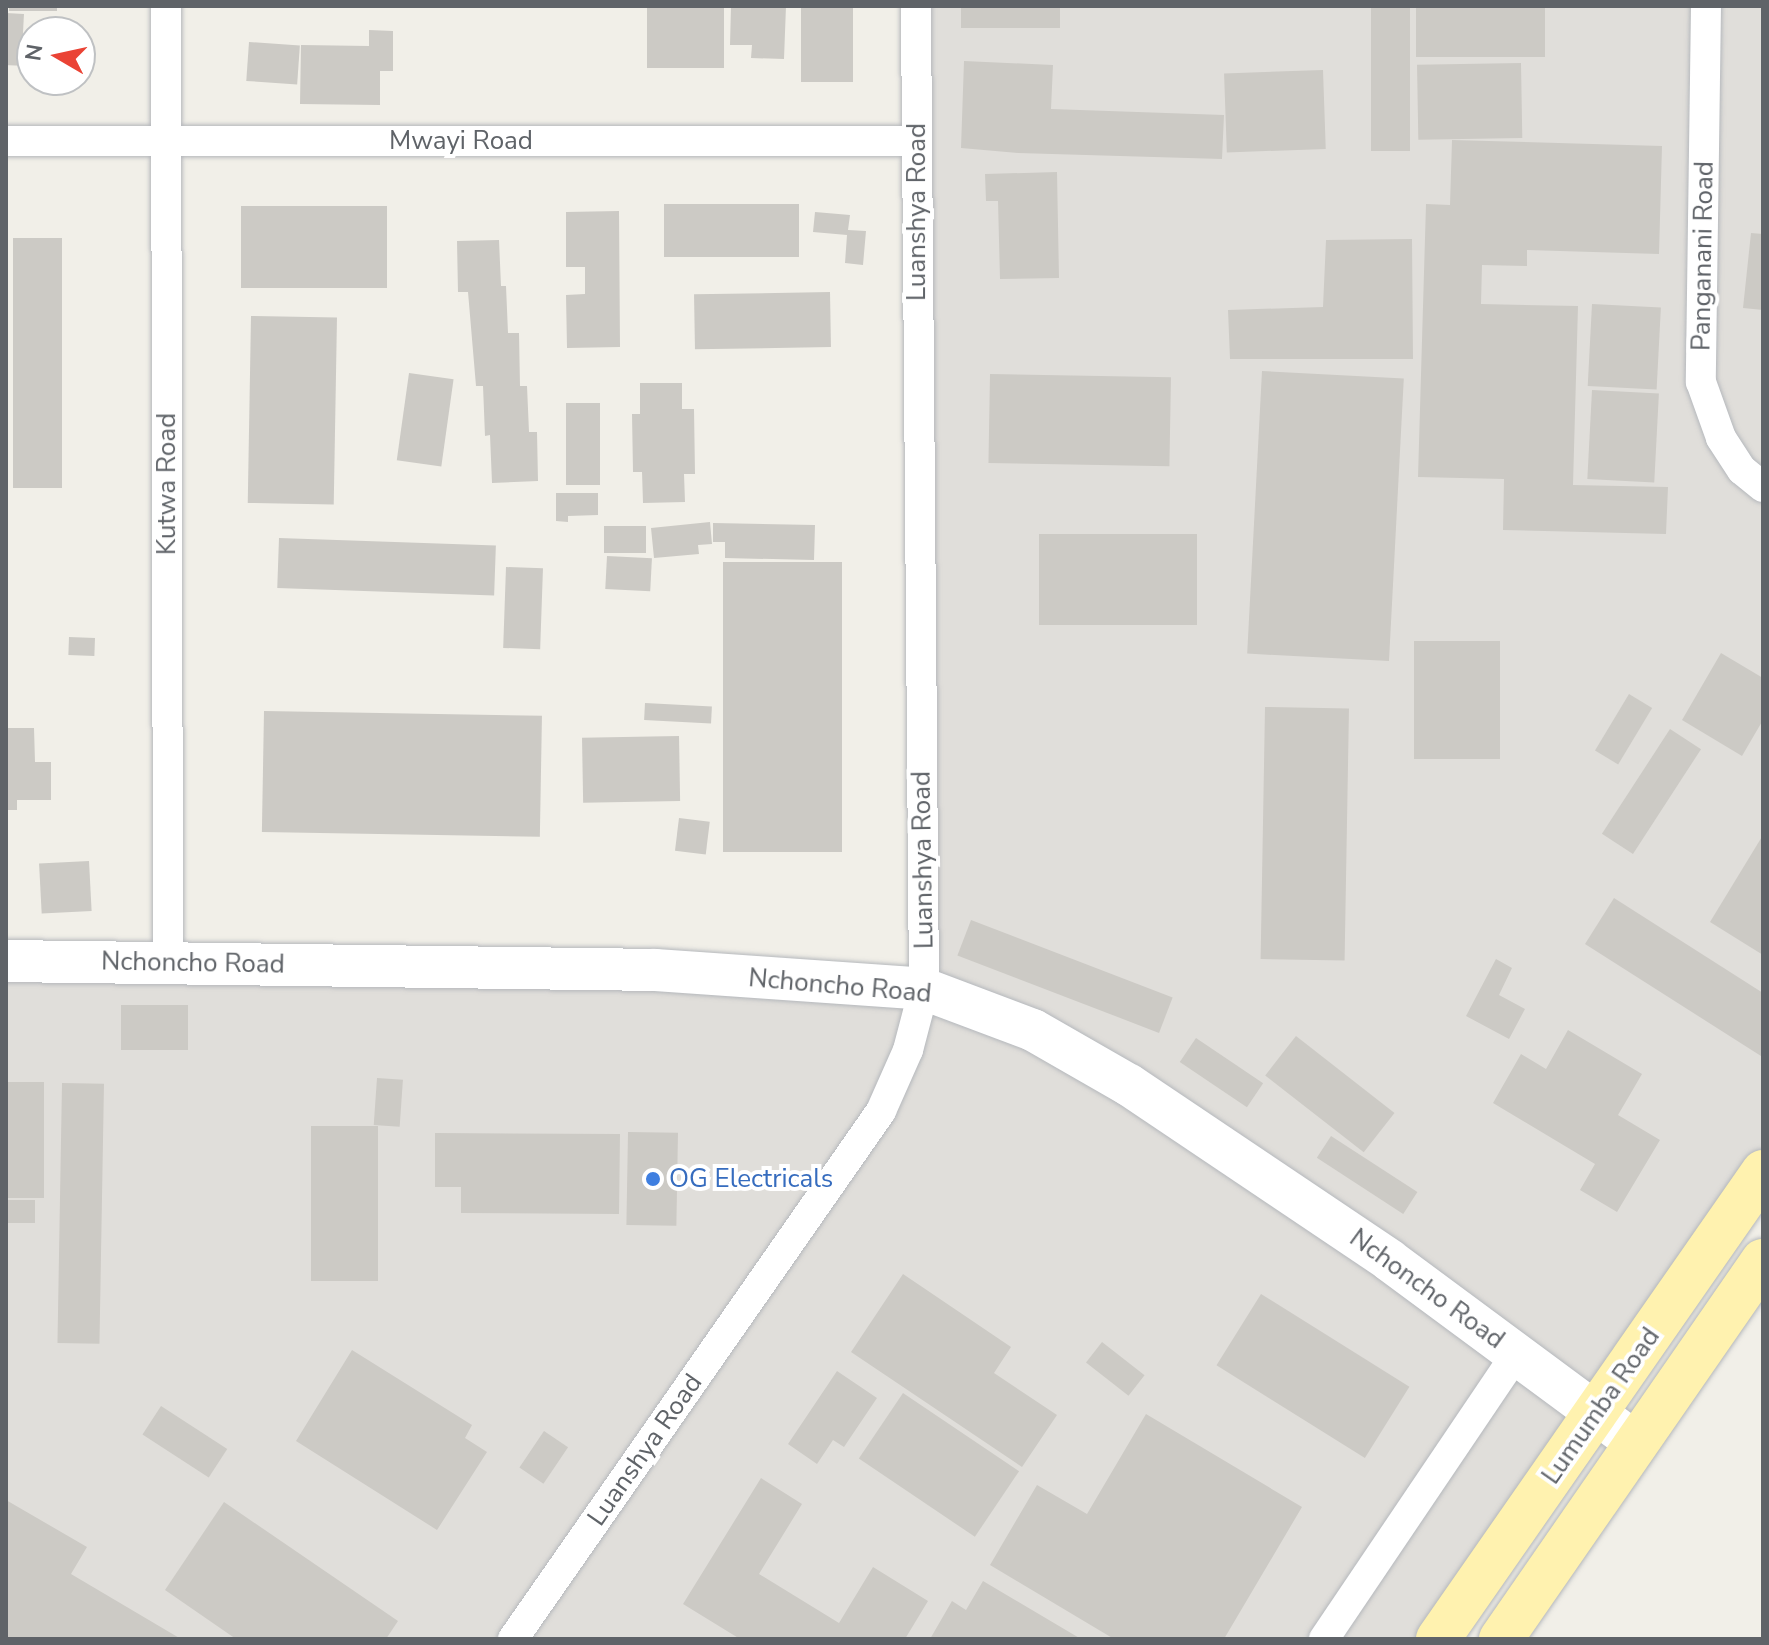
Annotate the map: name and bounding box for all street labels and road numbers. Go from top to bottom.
street label: Luanshya Road [901,123,933,301]
street label: Mwayi Road [389,125,533,157]
street label: Panganani Road [1686,161,1720,351]
street label: Kutwa Road [151,413,183,555]
street label: Luanshya Road [906,771,940,949]
street label: Nchoncho Road [101,946,285,980]
street label: Nchoncho Road [747,962,933,1010]
street label: Nchoncho Road [1344,1222,1510,1356]
street label: Lumumba Road [1536,1322,1666,1490]
street label: Luanshya Road [581,1368,709,1532]

